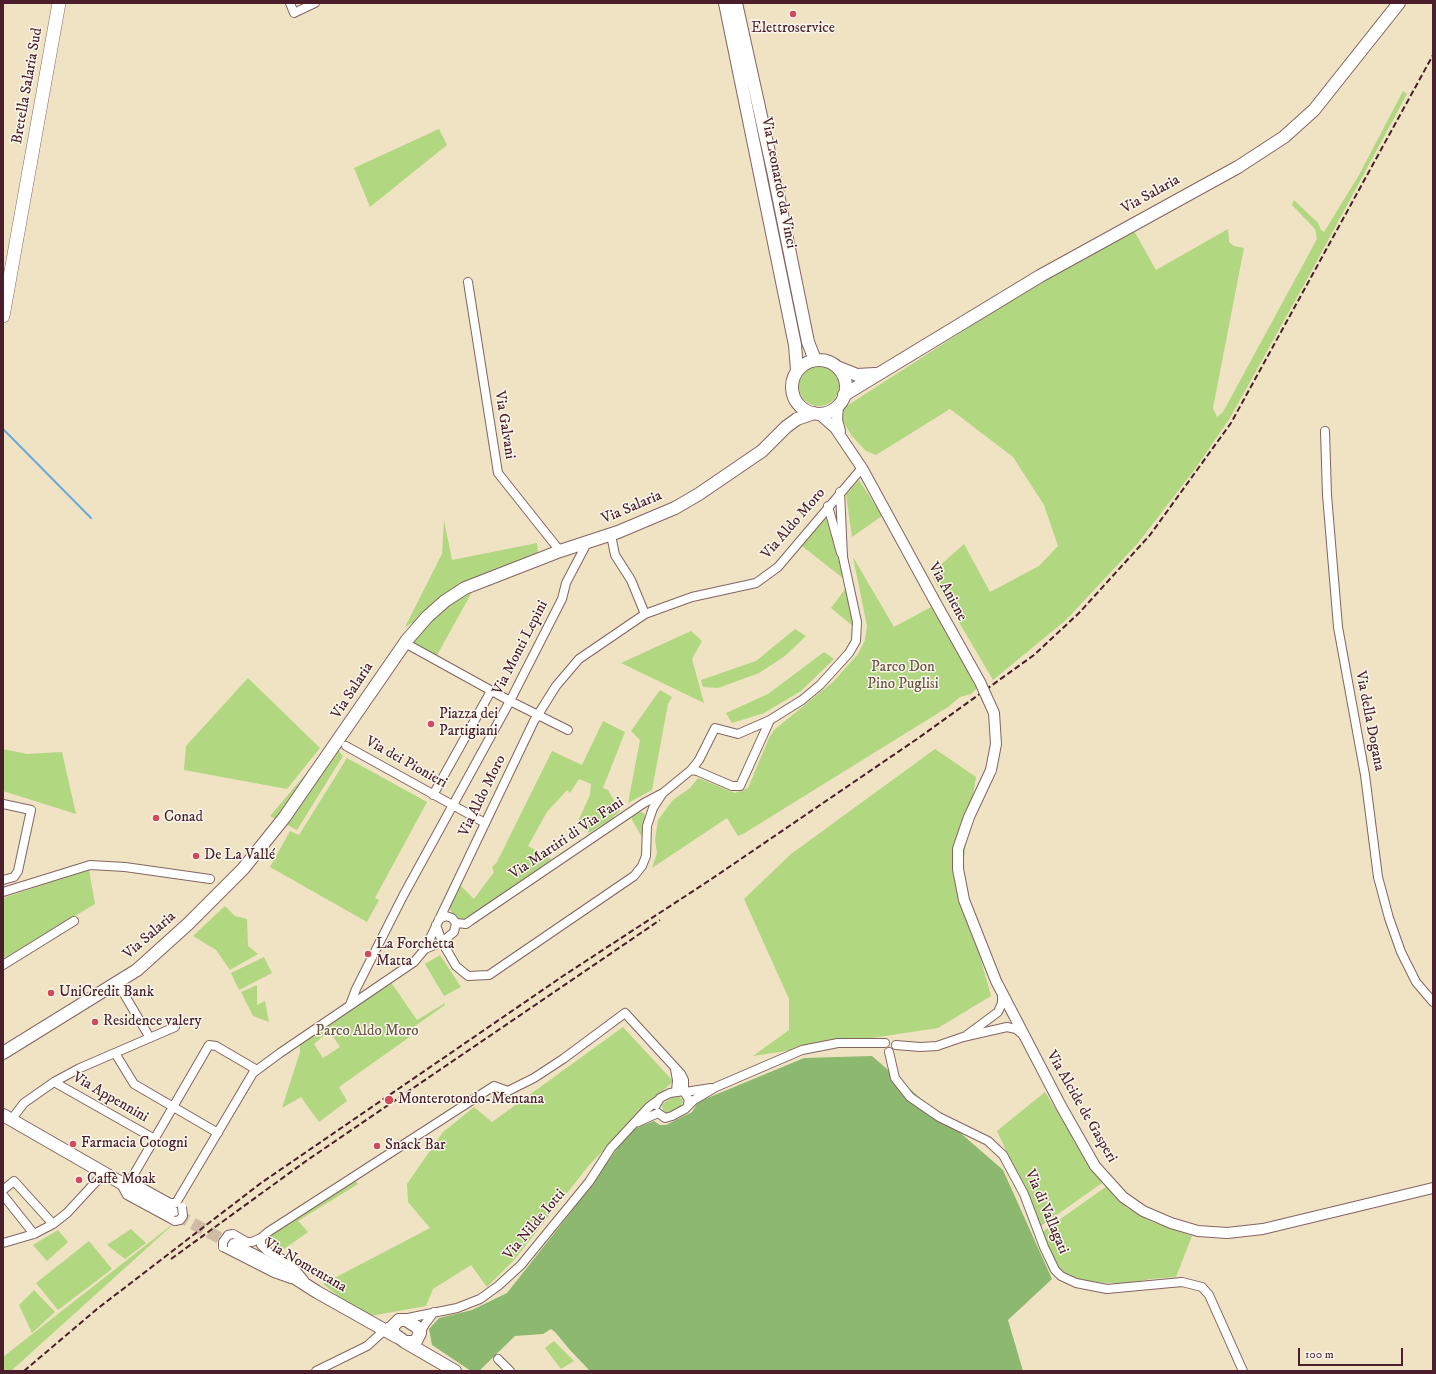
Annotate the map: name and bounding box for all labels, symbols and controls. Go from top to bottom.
marker: Elettroservice [788,9,798,19]
place label: Elettroservice [751,20,835,38]
street label: Bretella Salaria Sud [9,27,47,145]
street label: Via Leonardo da Vinci [756,116,800,250]
street label: Via Salaria [1119,172,1183,218]
street label: Via Galvani [490,390,518,460]
street label: Via Aldo Moro [758,485,830,563]
street label: Via Salaria [599,487,665,529]
street label: Via Aniene [924,560,970,624]
street label: Via Monti Lepini [490,598,552,698]
street label: Via Salaria [328,659,378,723]
park label: Parco Don Pino Puglisi [867,659,939,694]
street label: Via della Dogana [1350,669,1388,773]
place label: Piazza dei Partigiani [439,706,498,741]
marker: Piazza dei Partigiani [426,719,436,729]
street label: Via dei Pionieri [362,733,450,793]
street label: Via Aldo Moro [456,752,510,840]
street label: Via Martiri di Via Fani [506,794,628,884]
place label: Conad [164,809,203,827]
marker: Conad [151,813,161,823]
place label: De La Vallé [204,847,275,865]
marker: De La Vallé [191,851,201,861]
street label: Via Salaria [120,908,180,964]
place label: La Forchetta Matta [376,936,454,971]
marker: La Forchetta Matta [363,949,373,959]
place label: UniCredit Bank [59,984,154,1002]
marker: UniCredit Bank [46,988,56,998]
place label: Residence valery [103,1013,202,1031]
marker: Residence valery [90,1017,100,1027]
park label: Parco Aldo Moro [315,1023,419,1041]
street label: Via Alcide de Gasperi [1042,1048,1120,1166]
street label: Via Appennini [69,1069,151,1127]
place label: Monterotondo-Mentana [398,1091,544,1109]
marker: Monterotondo-Mentana [383,1094,395,1106]
place label: Farmacia Cotogni [81,1135,188,1153]
place label: Snack Bar [385,1137,446,1155]
marker: Farmacia Cotogni [68,1139,78,1149]
marker: Snack Bar [372,1141,382,1151]
street label: Via di Vallagati [1020,1167,1072,1257]
place label: Caffè Moak [87,1171,156,1189]
marker: Caffè Moak [74,1175,84,1185]
street label: Via Nilde Iotti [500,1186,570,1264]
street label: Via Nomentana [260,1235,350,1297]
scale bar [1300,1340,1405,1366]
text: 100 m [1305,1347,1334,1362]

